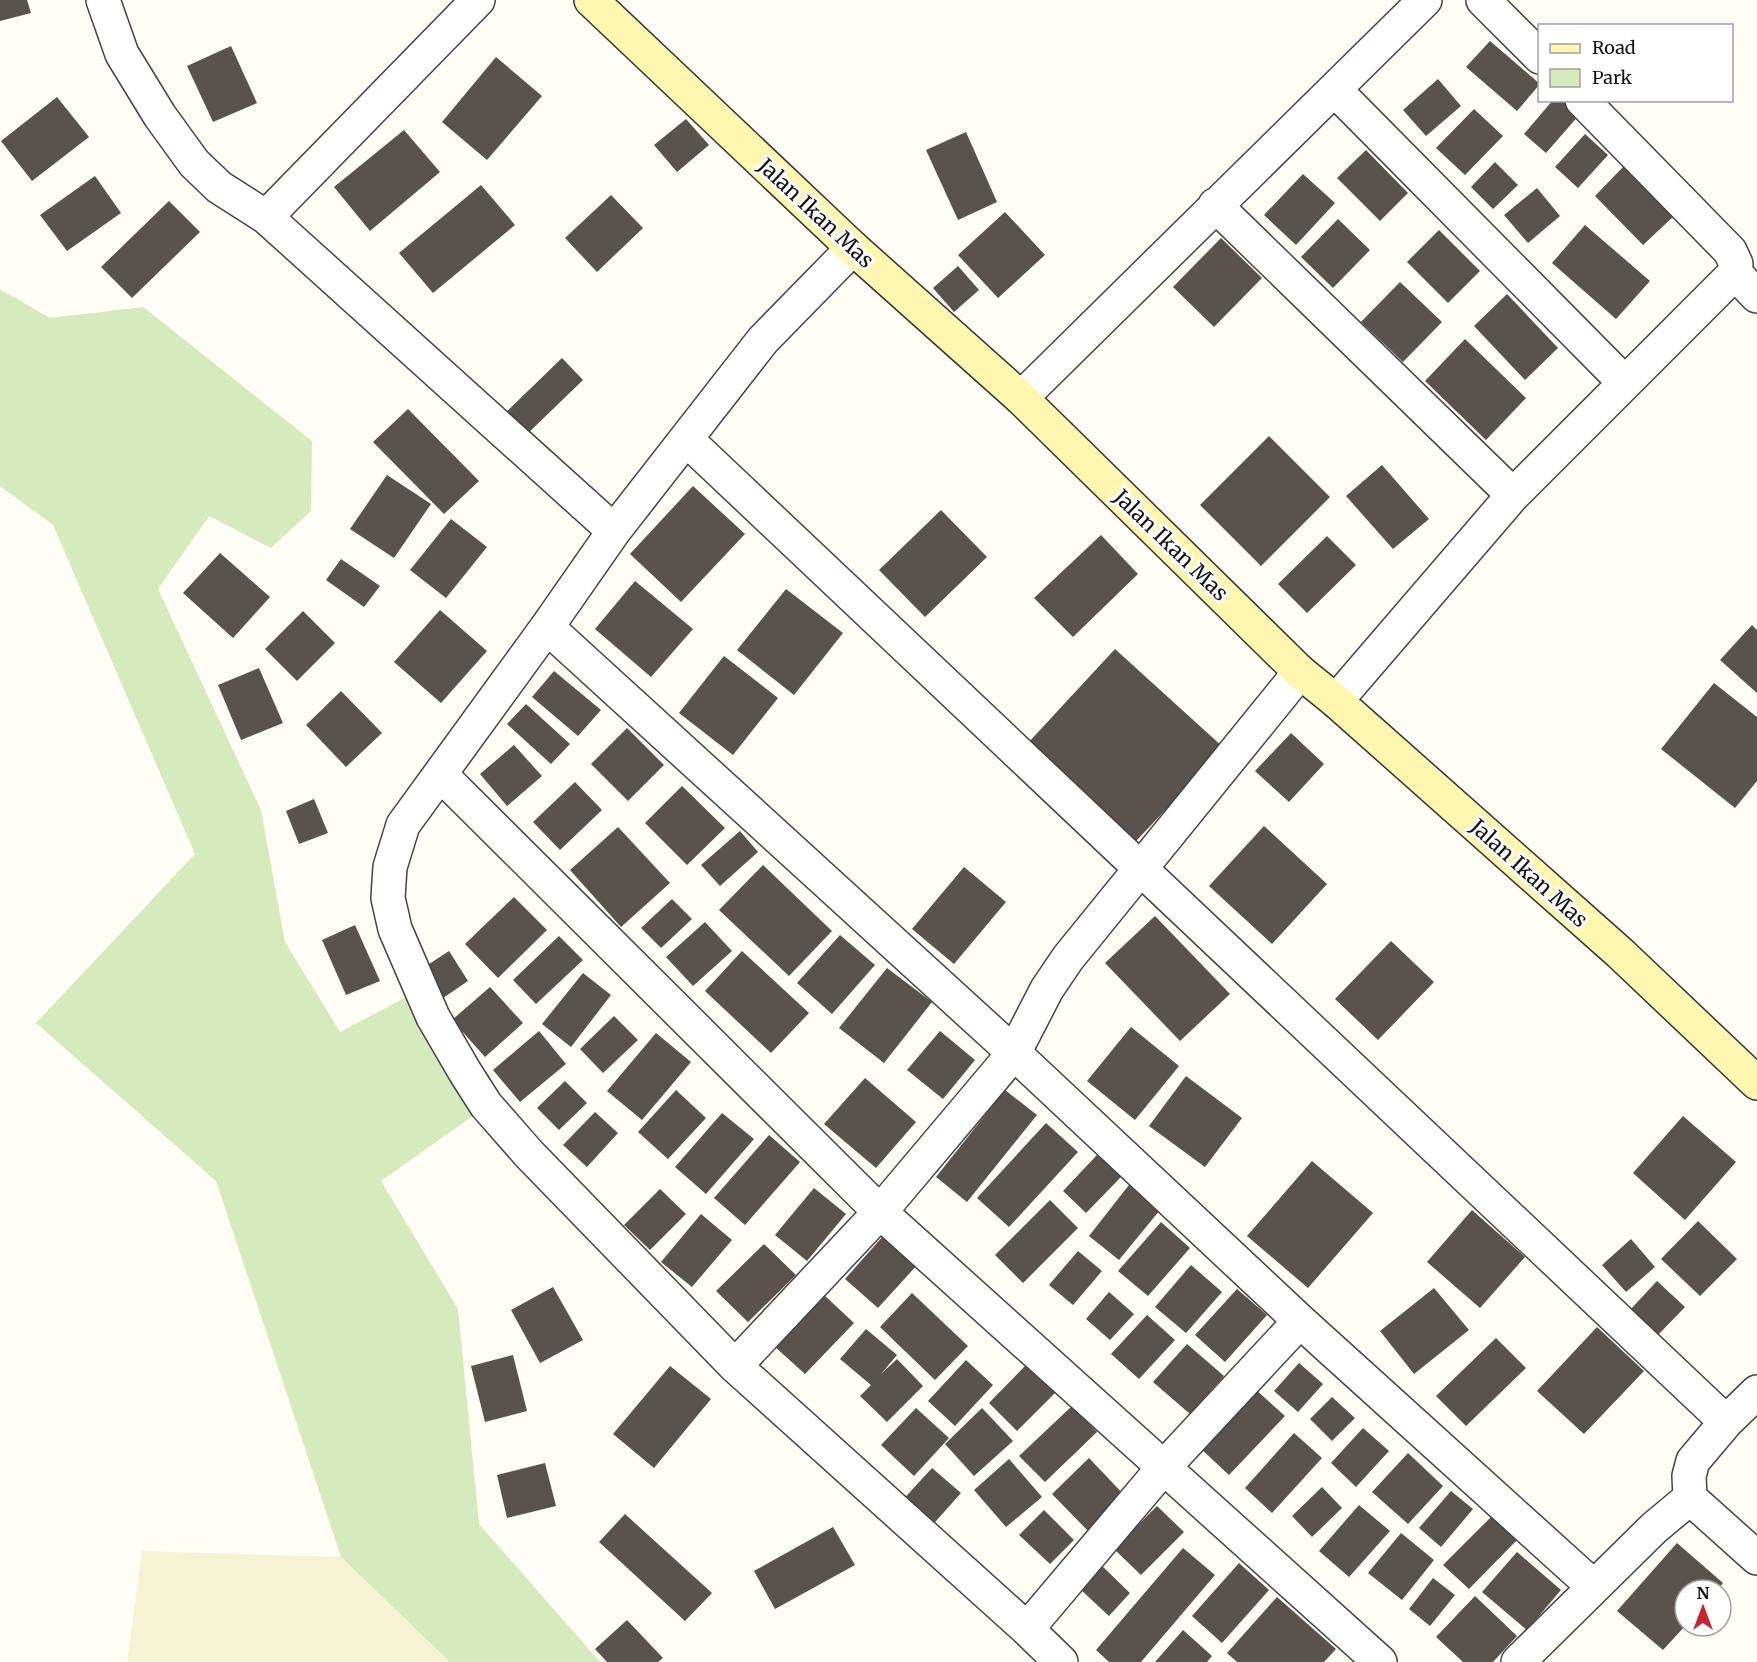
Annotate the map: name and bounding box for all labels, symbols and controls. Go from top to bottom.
legend [1538,24,1733,102]
text: Road [1592,36,1636,59]
text: Park [1592,66,1633,89]
street label: Jalan Ikan Mas [752,152,880,274]
street label: Jalan Ikan Mas [1107,483,1234,606]
street label: Jalan Ikan Mas [1464,812,1593,933]
north arrow [1673,1578,1733,1638]
text: N [1697,1583,1710,1603]

